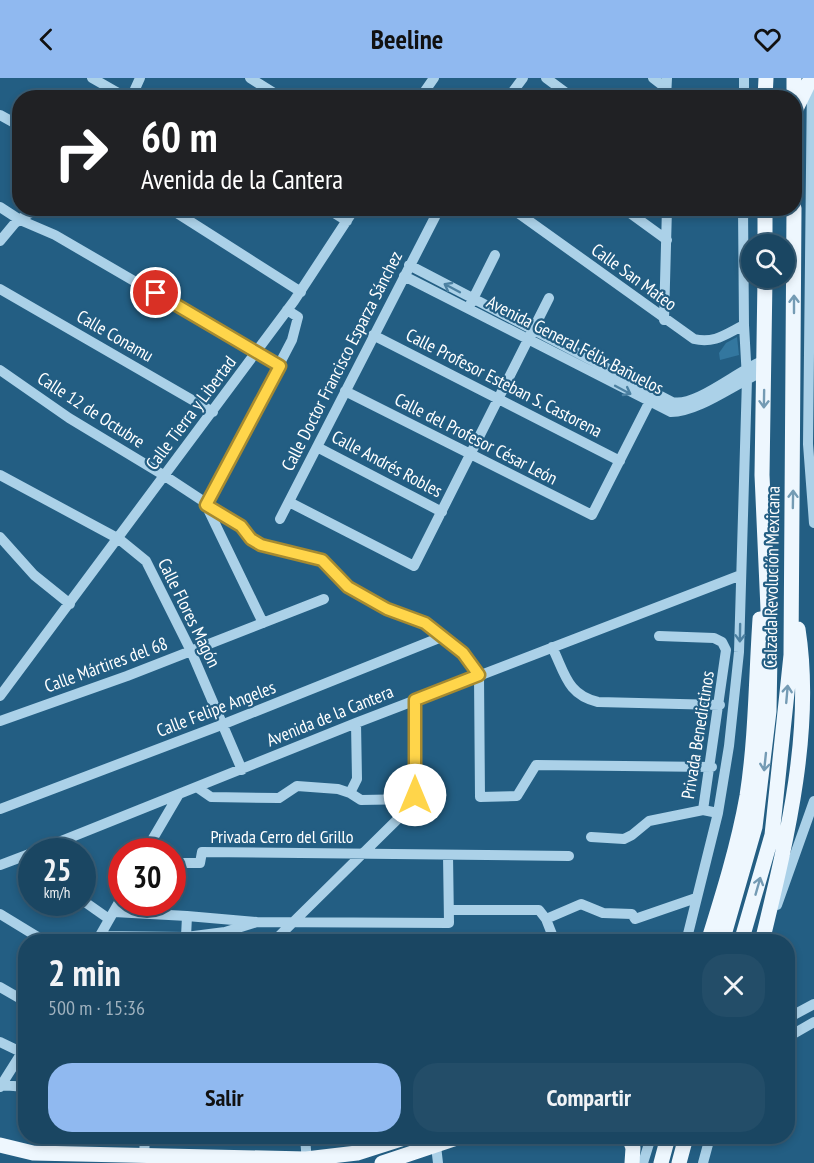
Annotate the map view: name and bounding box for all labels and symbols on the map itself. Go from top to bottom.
street label: Calle San Mateo [587,238,682,315]
street label: Calle Doctor Francisco Esparza Sánchez [276,247,407,474]
pin [130,267,181,318]
one-way arrow [444,282,461,294]
street label: Avenida General Félix Bañuelos [483,290,668,399]
one-way arrow [788,294,800,314]
street label: Calle Conamu [73,304,158,367]
street label: Calle Profesor Esteban S. Castorena [402,323,606,442]
street label: Calle Tierra y Libertad [140,351,241,474]
street label: Calle 12 de Octubre [33,366,149,453]
one-way arrow [614,385,632,396]
street label: Calle del Profesor César León [391,388,561,490]
one-way arrow [758,388,770,408]
street label: Calle Andrés Robles [328,425,447,502]
street label: Calzada Revolución Mexicana [758,486,785,668]
one-way arrow [788,489,799,509]
street label: Calle Flores Magón [153,554,226,671]
one-way arrow [734,623,745,643]
street label: Calle Mártires del 68 [41,632,171,697]
street label: Privada Benedictinos [676,669,719,801]
street label: Calle Felipe Angeles [153,675,279,742]
street label: Avenida de la Cantera [263,680,397,751]
one-way arrow [782,684,793,704]
one-way arrow [759,751,770,771]
position arrow [383,763,447,827]
street label: Privada Cerro del Grillo [210,825,354,848]
speed limit sign: 30 [108,838,186,916]
one-way arrow [753,877,764,896]

